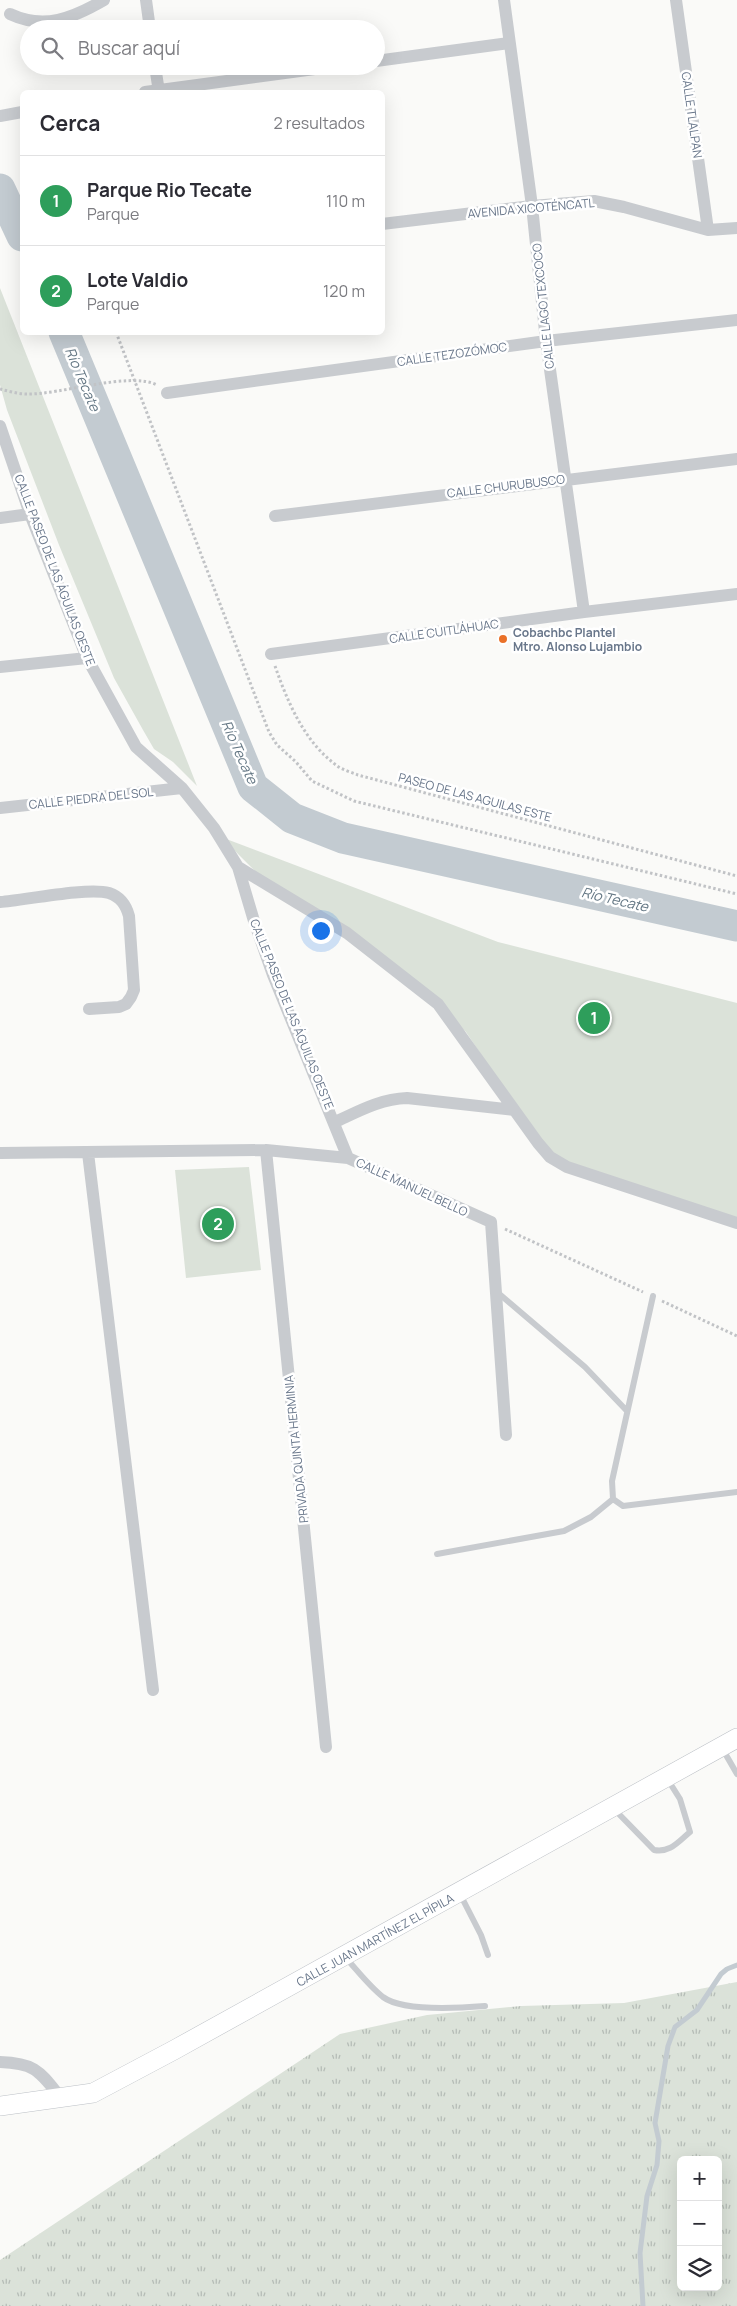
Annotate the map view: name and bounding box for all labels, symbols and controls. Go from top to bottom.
search box [20,20,385,75]
icon: search [38,34,66,62]
text: Buscar aquí [78,35,180,61]
street label: CALLE TLALPAN [678,71,706,159]
text: Cerca [40,109,100,137]
text: 2 resultados [274,112,365,134]
text: Parque Rio Tecate [87,177,252,203]
text: 1 [52,190,60,212]
text: 110 m [326,190,365,212]
street label: AVENIDA XICOTÉNCATL [467,194,595,222]
text: Parque [87,203,139,225]
street label: CALLE LAGO TEXCOCO [528,242,558,370]
text: Lote Valdio [87,267,188,293]
text: 2 [51,280,61,302]
text: 120 m [323,280,365,302]
text: Parque [87,293,139,315]
street label: CALLE TEZOZÓMOC [396,338,508,370]
water label: Río Tecate [61,344,105,415]
street label: CALLE CHURUBUSCO [446,470,566,502]
street label: CALLE PASEO DE LAS ÁGUILAS OESTE [11,472,100,668]
street label: CALLE CUITLÁHUAC [388,615,500,647]
place label: Cobachbc Plantel Mtro. Alonso Lujambio [513,624,642,655]
marker: Cobachbc Plantel Mtro. Alonso Lujambio [497,633,509,645]
water label: Río Tecate [218,717,263,787]
street label: PASEO DE LAS AGUILAS ESTE [397,768,554,826]
street label: CALLE PIEDRA DEL SOL [28,783,154,813]
water label: Río Tecate [580,882,651,916]
street label: CALLE PASEO DE LAS ÁGUILAS OESTE [246,916,338,1112]
your location [308,918,334,944]
pin: 1 [578,999,610,1037]
street label: CALLE MANUEL BELLO [353,1154,471,1220]
pin: 2 [202,1205,234,1243]
street label: PRIVADA QUINTA HERMINIA [280,1374,312,1524]
street label: CALLE JUAN MARTÍNEZ EL PÍPILA [293,1889,457,1991]
map controls [677,2156,722,2291]
button: + [677,2156,722,2201]
button: − [677,2201,722,2246]
button: layers [677,2246,722,2291]

